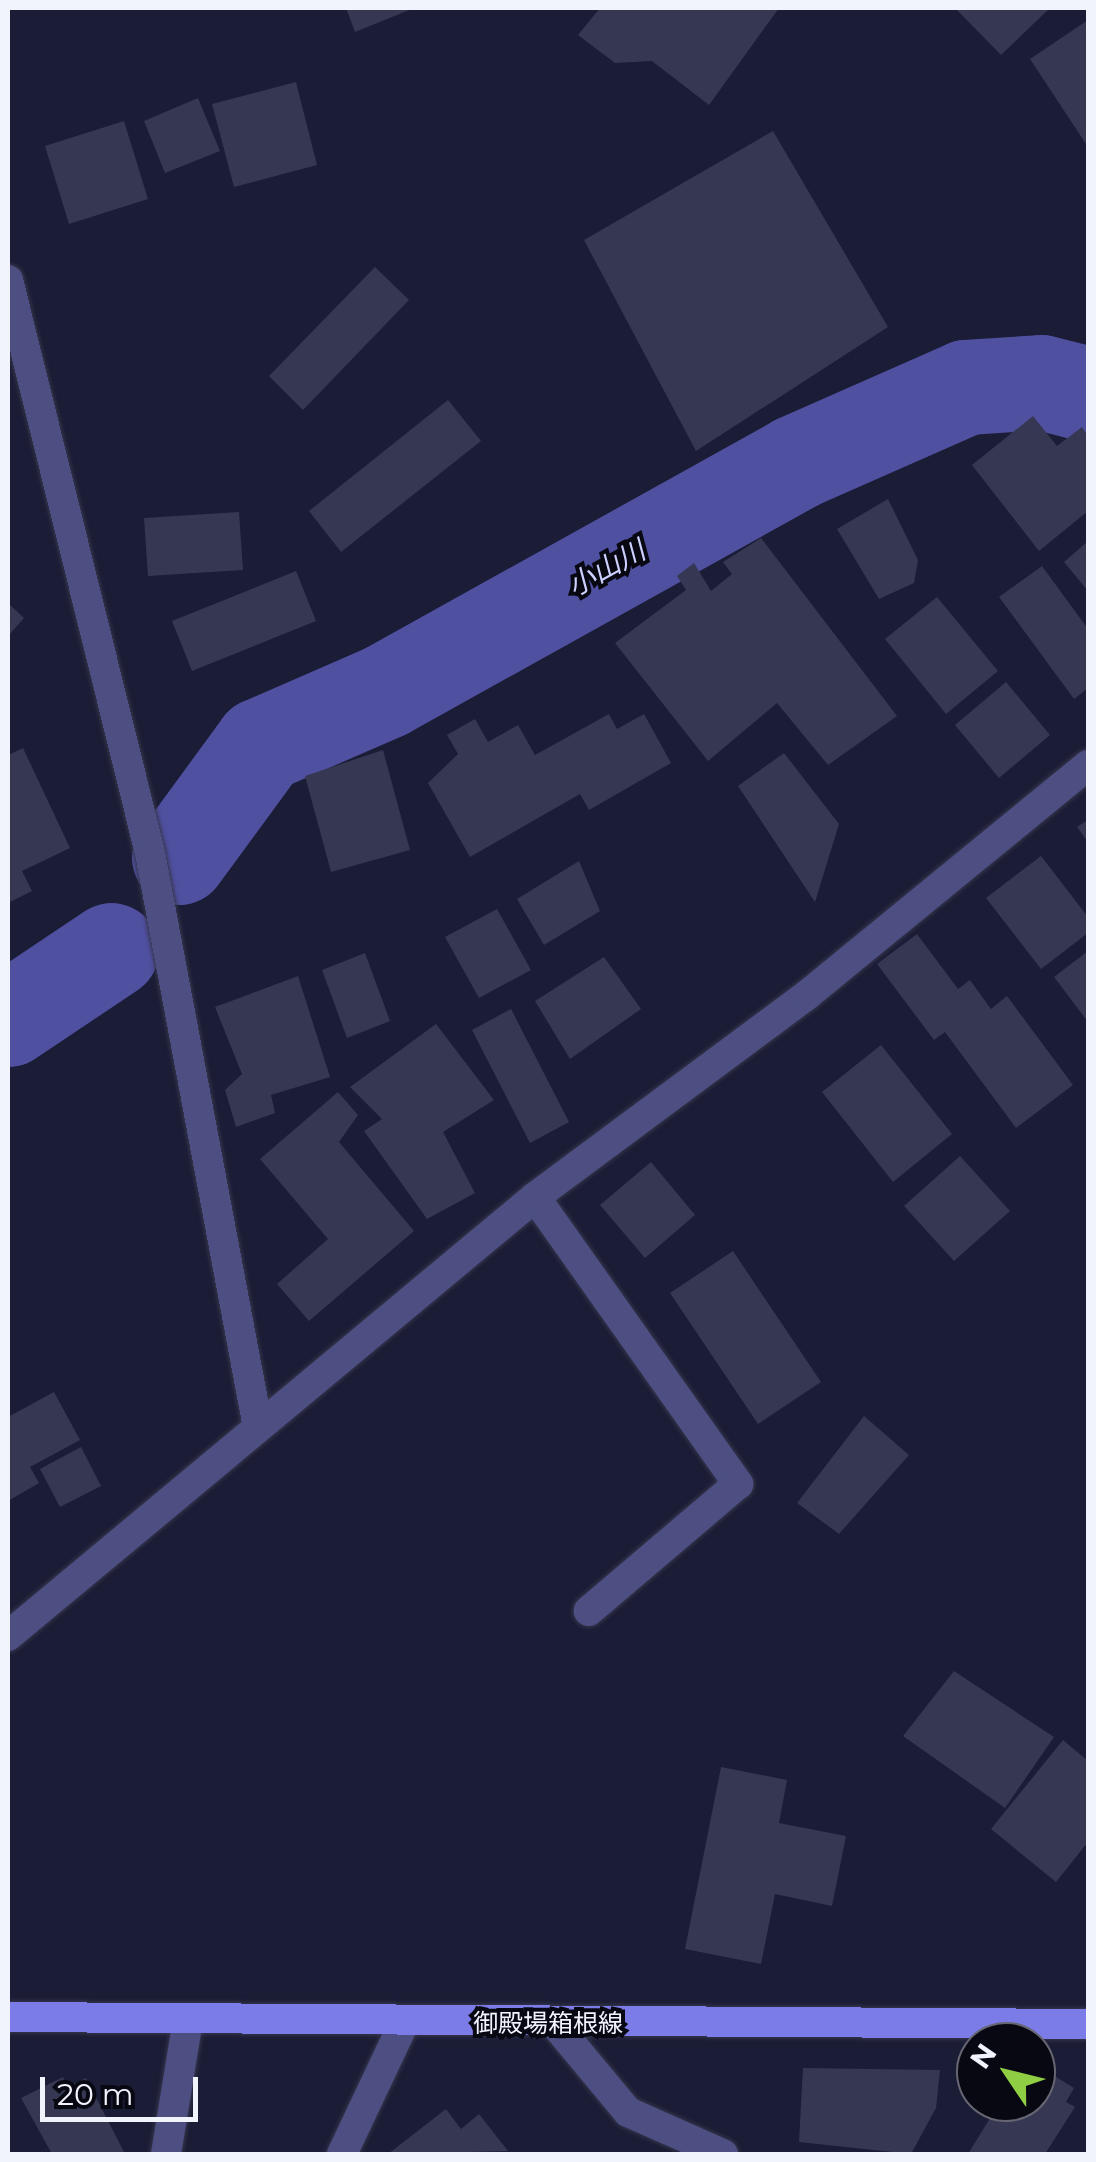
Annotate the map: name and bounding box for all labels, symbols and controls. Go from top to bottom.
water label: 小山川 [561,533,651,603]
street label: 御殿場箱根線 [473,2008,623,2038]
north arrow [956,2022,1056,2122]
text: N [963,2037,1003,2075]
scale bar [45,2057,202,2119]
text: 20 m [57,2076,134,2113]

